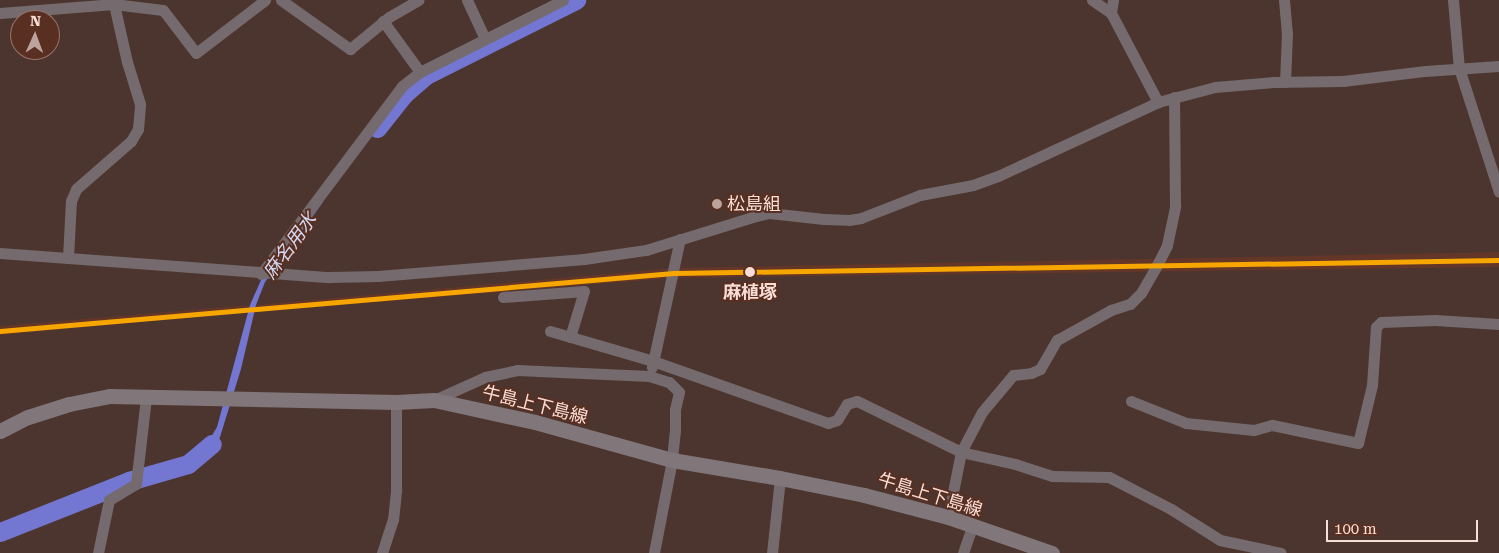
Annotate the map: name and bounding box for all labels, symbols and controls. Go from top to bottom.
north arrow [10,10,60,60]
text: N [30,13,41,29]
place label: 松島組 [727,193,781,215]
marker: 松島組 [711,198,723,210]
water label: 麻名用水 [258,209,322,283]
marker: 麻植塚 [743,265,757,279]
place label: 麻植塚 [723,281,777,303]
street label: 牛島上下島線 [480,381,590,429]
street label: 牛島上下島線 [875,469,985,521]
scale bar [1329,510,1482,542]
text: 100 m [1334,520,1377,538]

